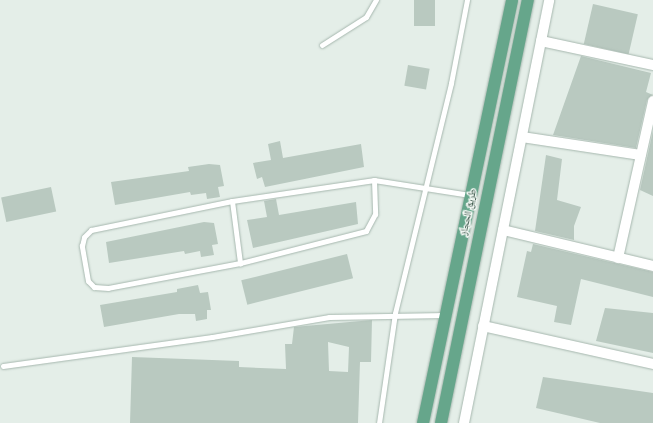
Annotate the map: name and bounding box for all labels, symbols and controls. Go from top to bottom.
street label: طريق الحجاز [457,188,479,236]

